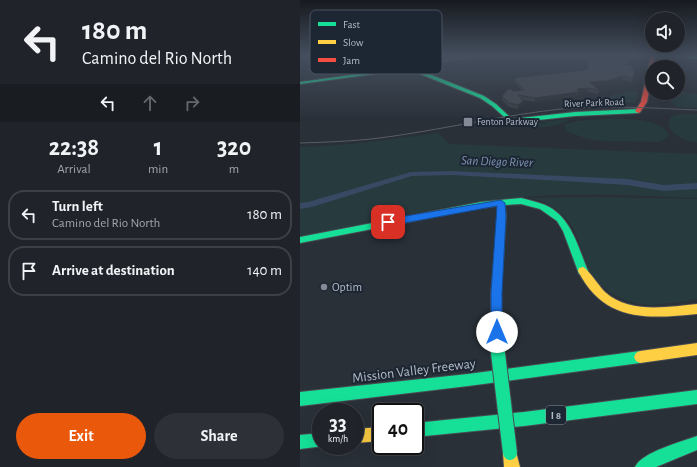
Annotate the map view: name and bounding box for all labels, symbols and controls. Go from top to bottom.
legend [310,10,442,74]
map controls [645,12,685,100]
button: sound [645,12,685,52]
icon: left [16,16,68,68]
text: 180 m [82,17,147,45]
text: Fast [343,19,361,30]
text: Slow [343,37,364,48]
text: Camino del Rio North [82,50,232,68]
text: Jam [343,55,360,66]
button: search [645,60,685,100]
icon: left [97,92,119,114]
icon: ahead [139,92,161,114]
icon: right [181,92,203,114]
street label: River Park Road [564,97,624,109]
marker: Fenton Parkway [462,116,474,128]
place label: Fenton Parkway [477,117,539,127]
text: 22:38 [49,136,99,160]
text: 1 [154,136,162,160]
text: 320 [217,136,251,160]
water label: San Diego River [461,154,534,170]
text: Arrival [57,163,91,176]
text: min [148,163,168,176]
text: m [229,163,239,176]
text: Turn left [52,199,103,214]
icon: left [18,204,40,226]
pin [371,205,405,239]
text: 180 m [247,207,282,222]
icon: arrive [377,211,399,233]
text: Camino del Rio North [52,217,160,230]
icon: arrive [18,260,40,282]
text: Arrive at destination [52,263,175,278]
text: 140 m [247,263,282,278]
place label: Optim [332,281,362,293]
marker: Optim [319,282,329,292]
position arrow [476,311,518,353]
street label: Mission Valley Freeway [352,356,476,386]
speed limit sign: 40 [372,403,424,455]
road number: I 8 [546,406,566,424]
button: Exit [16,413,146,459]
button: Share [154,413,284,459]
text: 33 [329,414,347,434]
text: km/h [328,434,348,444]

